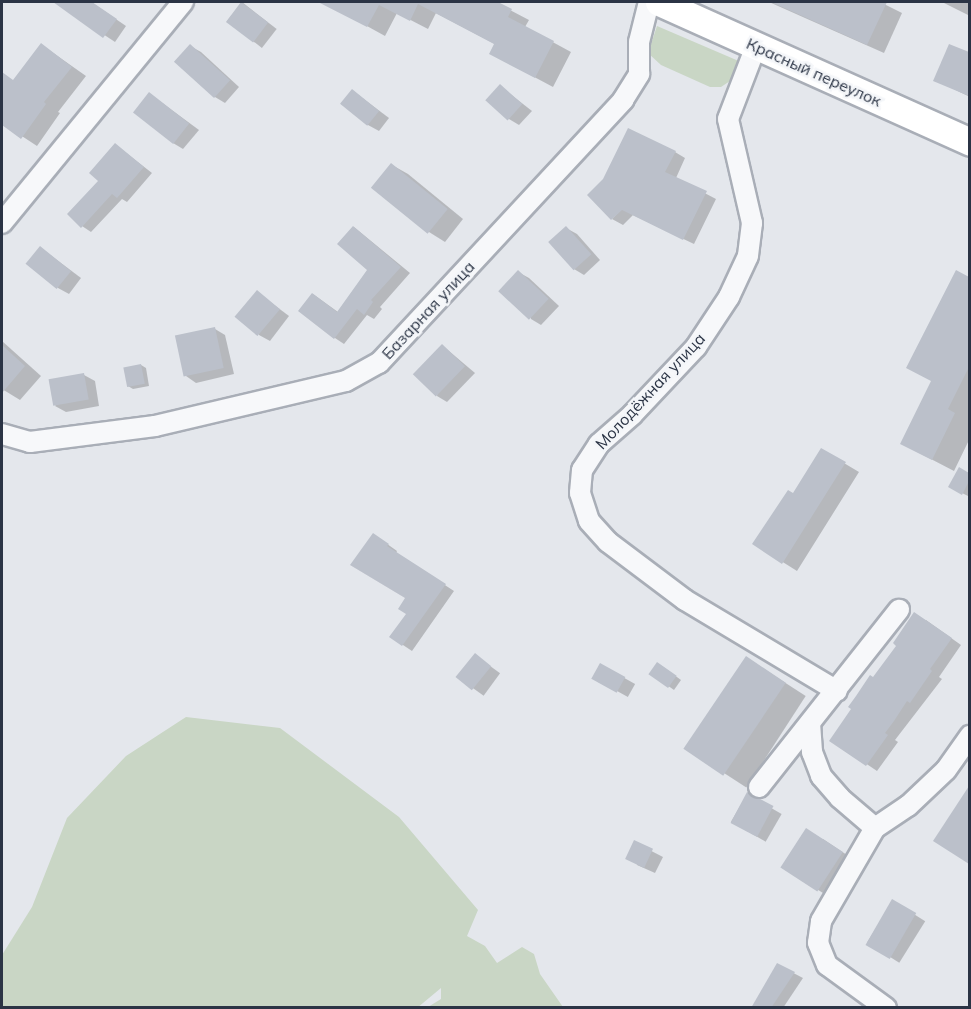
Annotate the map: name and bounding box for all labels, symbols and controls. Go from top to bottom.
street label: Красный переулок [744,34,884,110]
street label: Базарная улица [378,257,478,363]
street label: Молодёжная улица [591,329,709,453]

